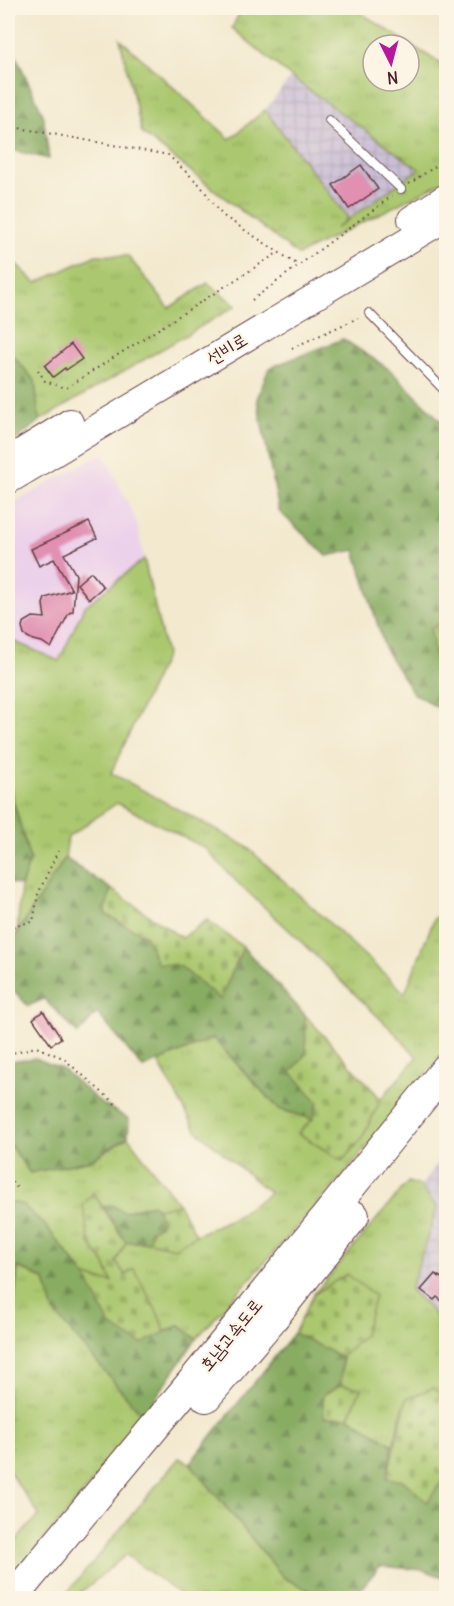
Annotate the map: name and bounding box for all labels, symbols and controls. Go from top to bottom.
north arrow [361,33,421,93]
text: N [386,67,399,88]
street label: 선비로 [202,328,251,370]
street label: 호남고속도로 [194,1294,267,1376]

